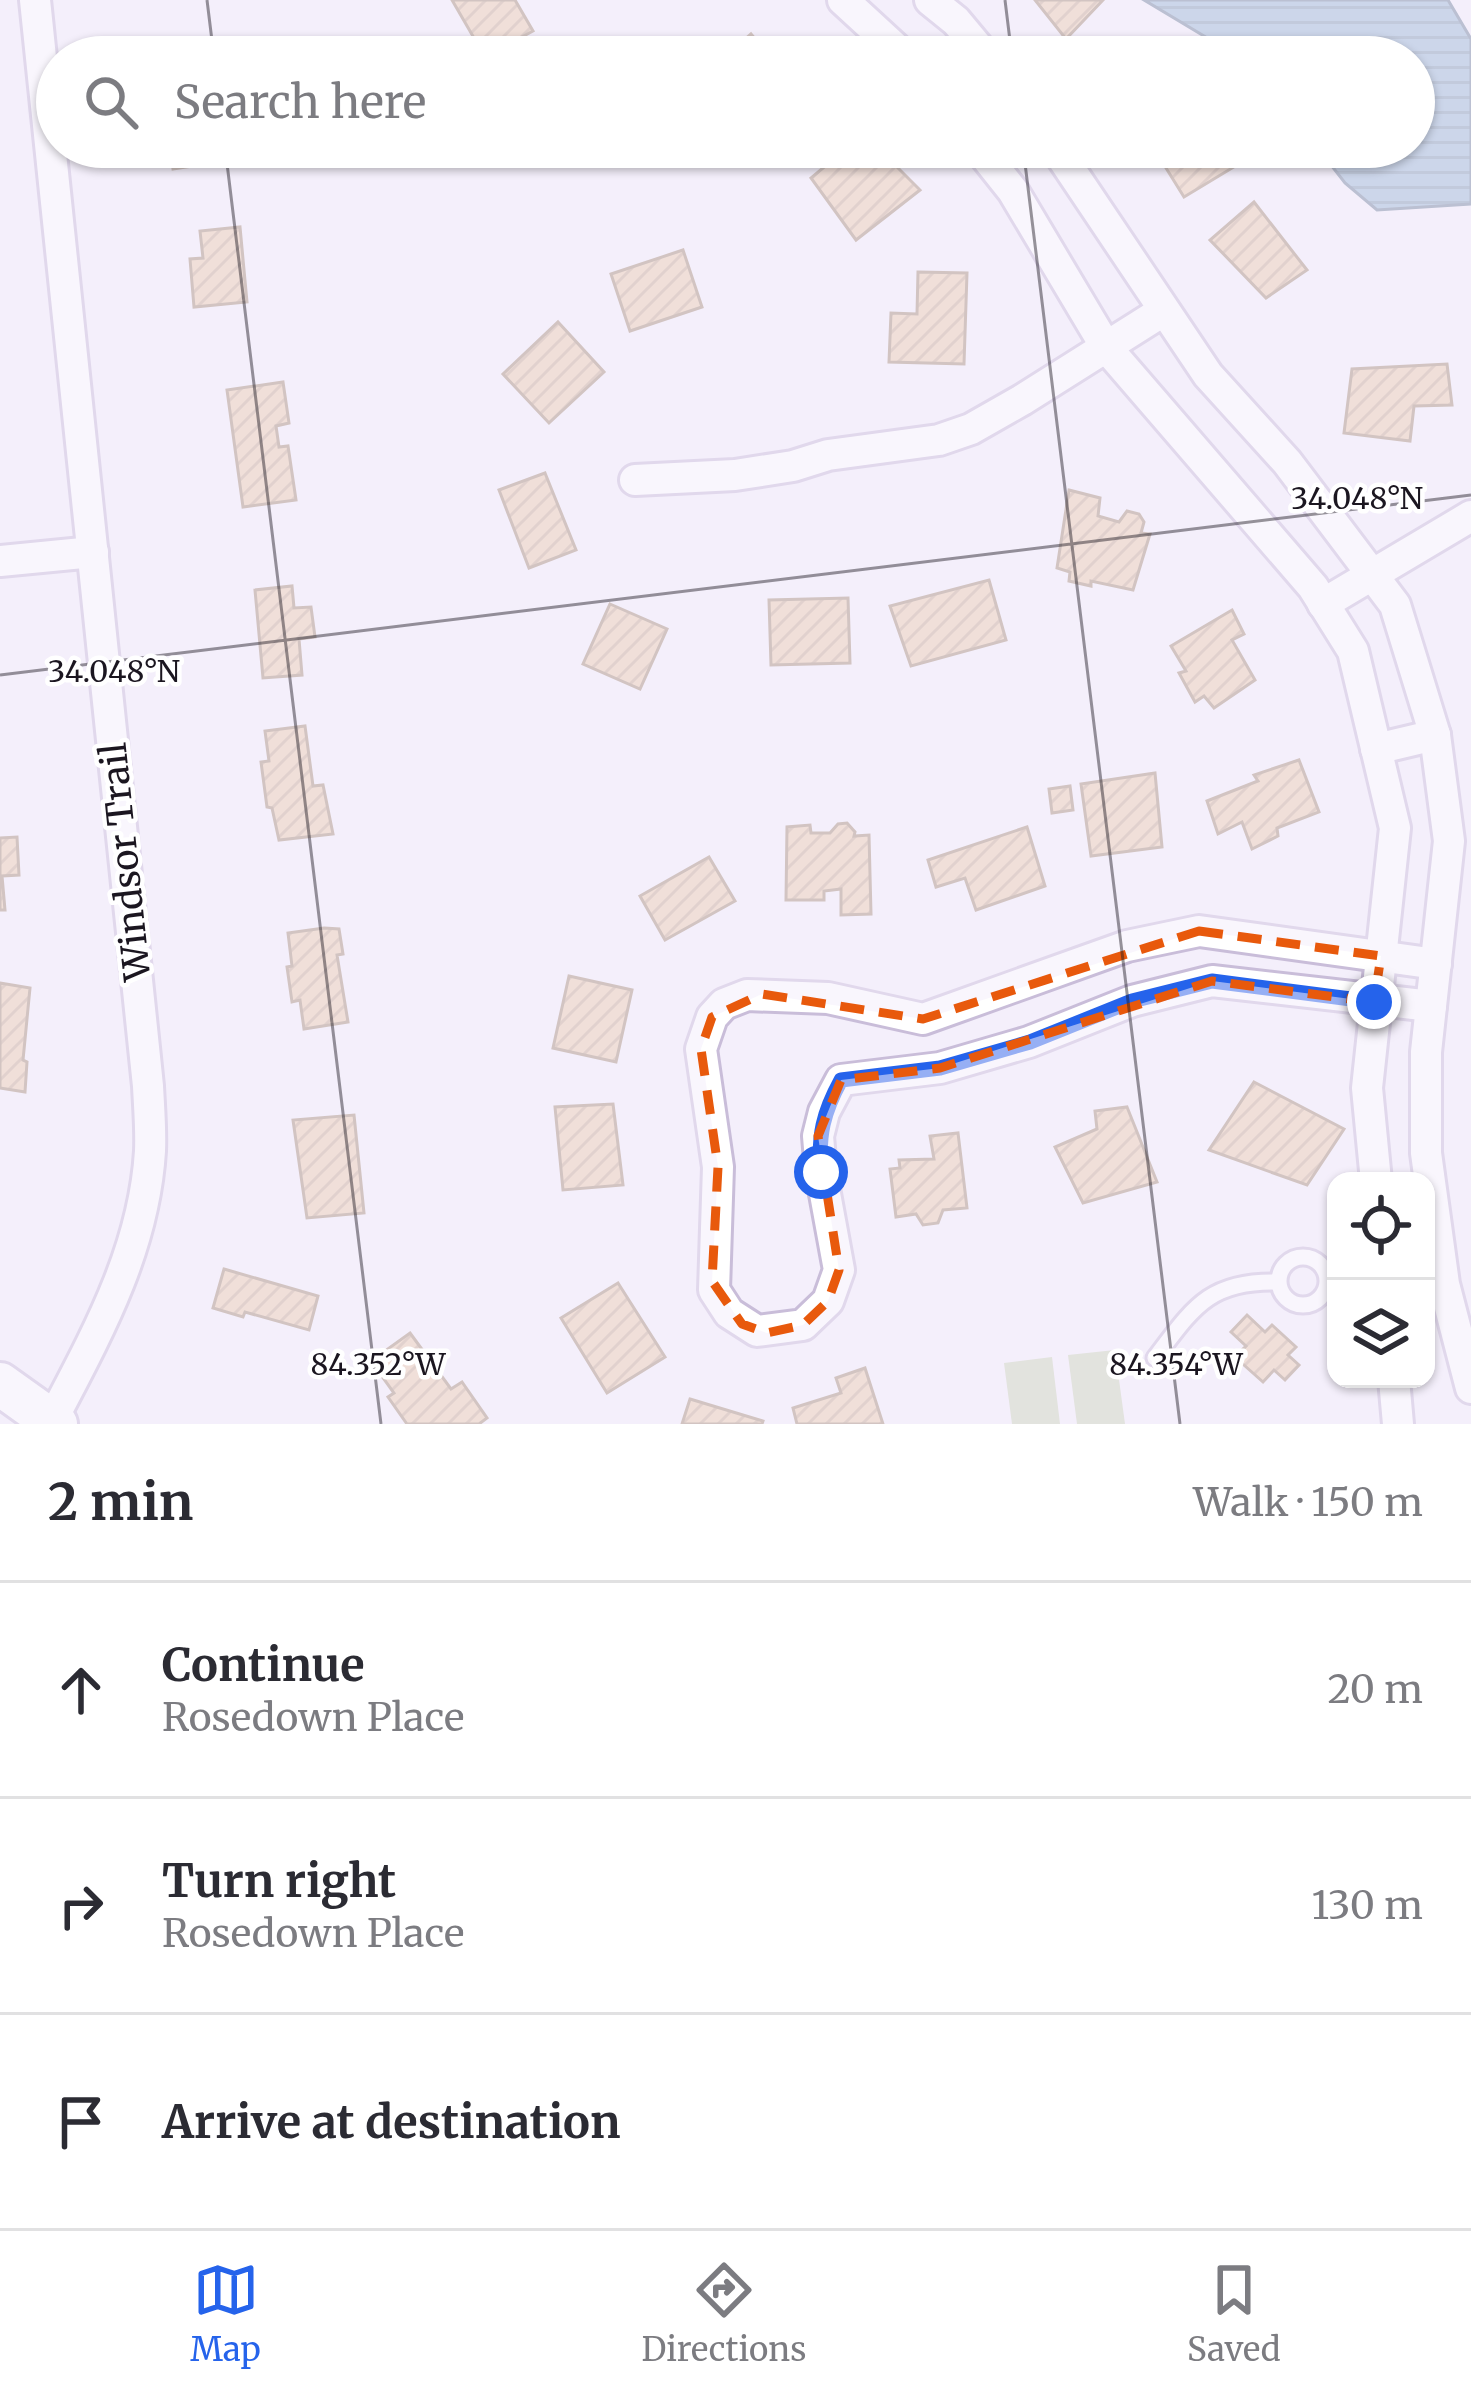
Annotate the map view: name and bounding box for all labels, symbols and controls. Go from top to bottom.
search box [36,36,1435,168]
icon: search [78,69,144,135]
text: Search here [174,74,426,130]
text: 34.048°N [1291,479,1423,517]
text: 34.048°N [48,652,180,690]
street label: Windsor Trail [91,741,160,984]
route end [1347,975,1401,1029]
route start [794,1145,848,1199]
map controls [1327,1172,1435,1388]
button: locate [1327,1172,1435,1280]
button: layers [1327,1280,1435,1388]
text: 84.352°W [311,1345,447,1383]
text: 84.354°W [1109,1345,1244,1383]
text: 2 min [48,1470,193,1534]
text: Walk · 150 m [1193,1478,1423,1527]
text: Continue [162,1637,364,1693]
icon: ahead [48,1657,114,1723]
text: 20 m [1328,1665,1423,1714]
text: Rosedown Place [162,1693,464,1742]
text: Turn right [162,1853,396,1909]
icon: right [48,1873,114,1939]
text: 130 m [1311,1881,1423,1930]
text: Rosedown Place [162,1909,464,1958]
icon: arrive [48,2089,114,2155]
text: Arrive at destination [162,2094,620,2150]
tab: Map [190,2257,261,2370]
tab: Directions [641,2257,806,2370]
tab: Saved [1187,2257,1281,2370]

